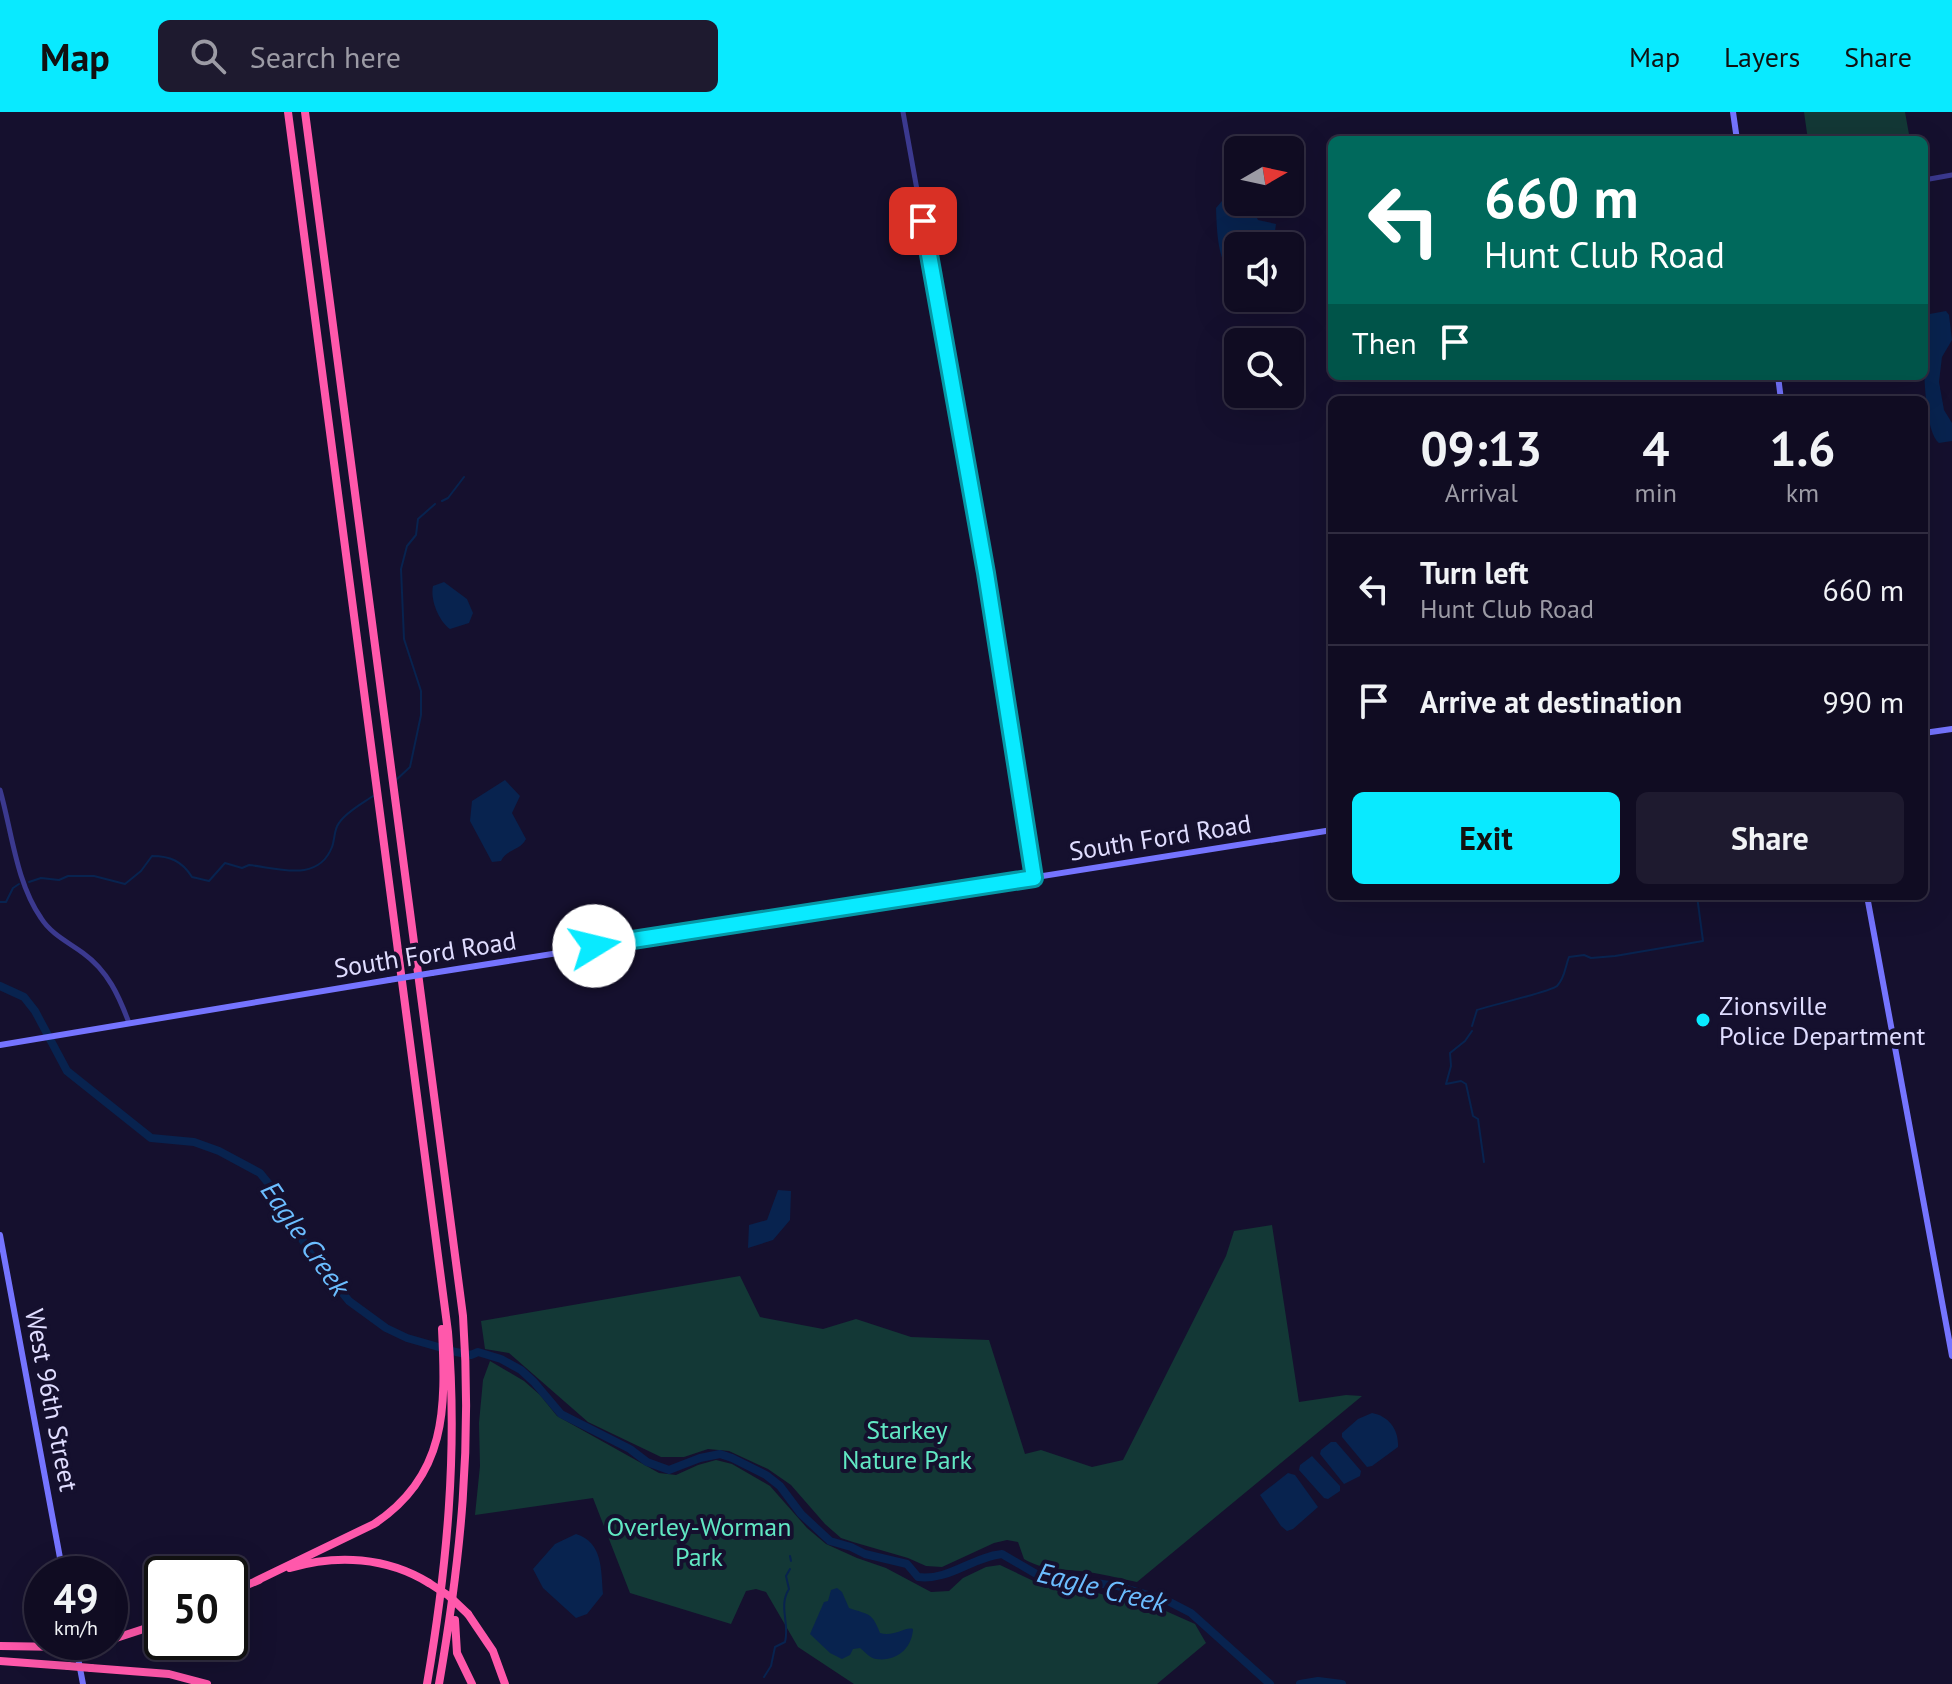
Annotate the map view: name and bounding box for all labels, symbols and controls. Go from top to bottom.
search box [158,20,718,92]
text: Map [40,32,110,81]
icon: search [186,34,230,78]
text: Search here [250,37,401,76]
text: Map [1629,38,1680,75]
text: Layers [1724,38,1800,75]
text: Share [1844,38,1912,75]
north arrow [1224,136,1304,216]
map controls [1224,136,1304,408]
text: 660 m [1484,161,1639,233]
icon: left [1352,168,1456,272]
pin [889,187,957,255]
icon: arrive [901,199,945,243]
text: Hunt Club Road [1484,231,1725,278]
button: sound [1224,232,1304,312]
icon: arrive [1433,320,1477,364]
text: Then [1352,323,1417,362]
button: search [1224,328,1304,408]
text: 09:13 [1420,417,1542,479]
text: 4 [1642,417,1669,479]
text: 1.6 [1769,417,1836,479]
text: Arrival [1445,476,1518,509]
text: min [1635,476,1677,509]
text: km [1786,476,1819,509]
text: Turn left [1420,553,1528,592]
icon: left [1352,567,1396,611]
text: 660 m [1823,570,1904,609]
text: Hunt Club Road [1420,592,1594,625]
icon: arrive [1352,679,1396,723]
text: Arrive at destination [1420,682,1682,721]
text: 990 m [1823,682,1904,721]
button: Exit [1352,792,1620,884]
button: Share [1636,792,1904,884]
street label: South Ford Road [1067,806,1253,868]
position arrow [552,904,636,988]
street label: South Ford Road [332,923,518,985]
place label: Zionsville Police Department [1719,989,1926,1052]
marker: Zionsville Police Department [1694,1011,1712,1029]
water label: Eagle Creek [253,1173,360,1304]
street label: West 96th Street [18,1306,86,1494]
park label: Starkey Nature Park [842,1413,973,1476]
park label: Overley-Worman Park [607,1510,791,1573]
water label: Eagle Creek [1033,1553,1172,1621]
speed limit sign: 50 [144,1556,248,1660]
text: 49 [53,1572,99,1624]
text: km/h [54,1615,98,1641]

